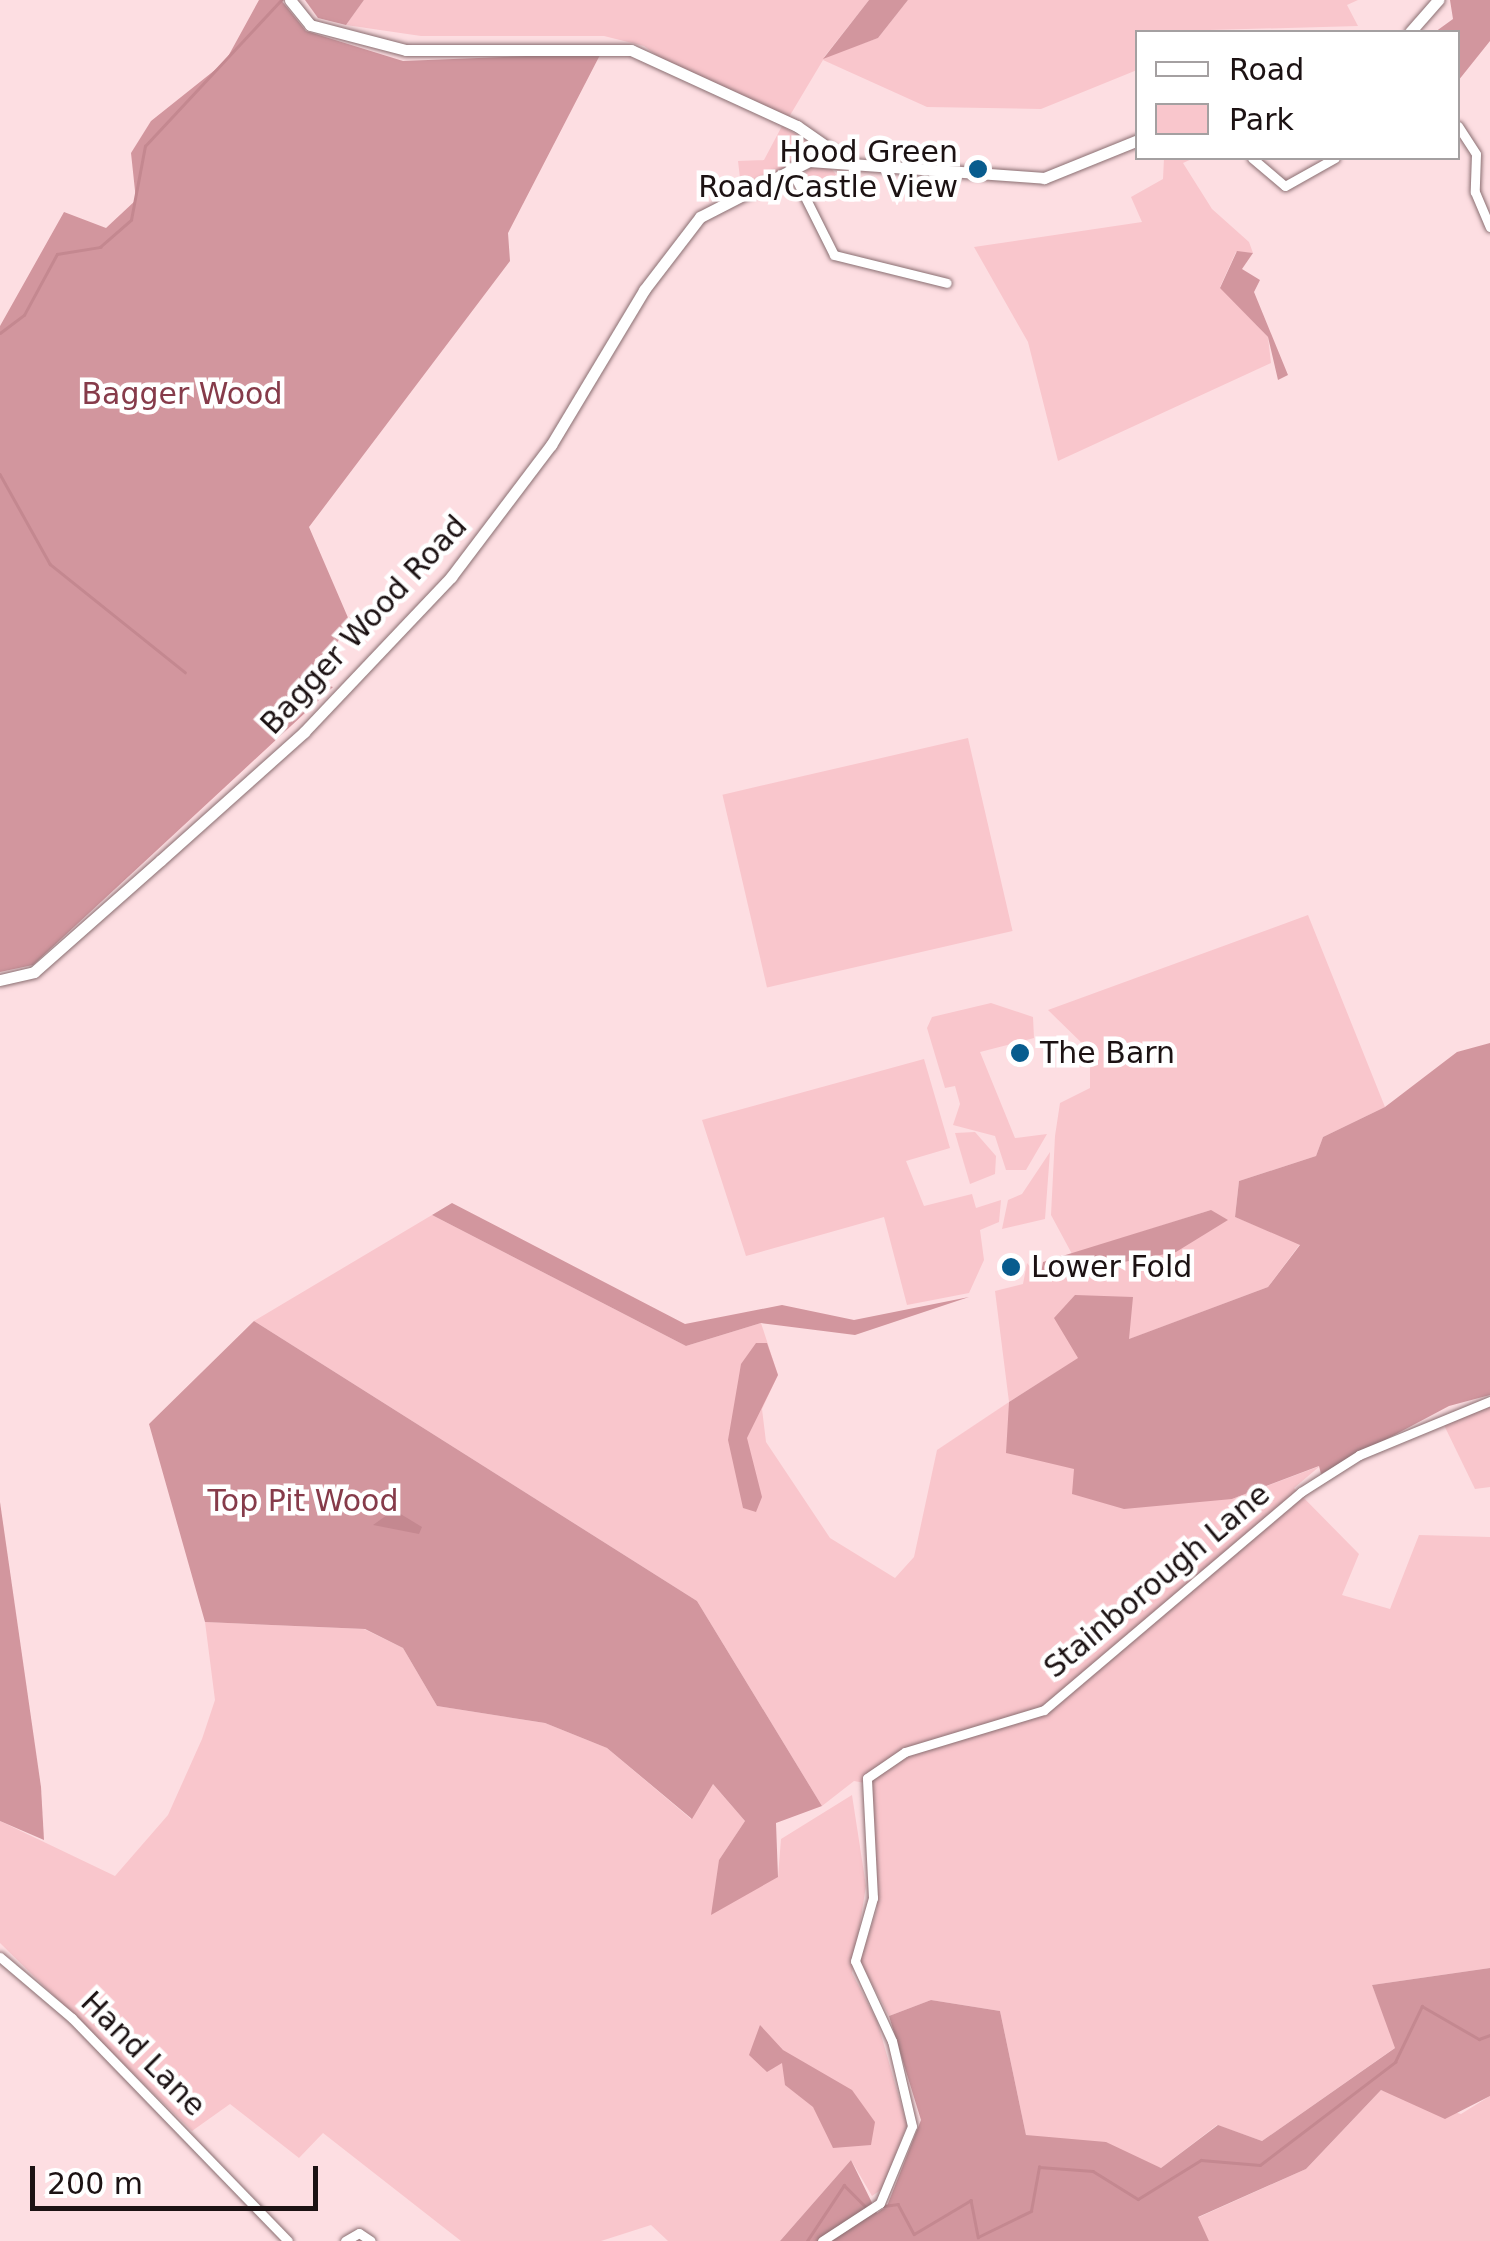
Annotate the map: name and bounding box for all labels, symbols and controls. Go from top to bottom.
legend [1135,30,1460,160]
text: Road [1229,52,1304,87]
text: Park [1229,102,1294,137]
place label: Hood Green Road/Castle View [698,134,958,204]
marker: Hood Green Road/Castle View [967,158,989,180]
park label: Bagger Wood [81,376,283,412]
street label: Bagger Wood Road [253,508,475,742]
place label: The Barn [1040,1035,1175,1071]
marker: The Barn [1009,1042,1031,1064]
place label: Lower Fold [1031,1249,1192,1285]
marker: Lower Fold [1000,1256,1022,1278]
street label: Stainborough Lane [1037,1476,1277,1686]
park label: Top Pit Wood [208,1483,398,1519]
street label: Hand Lane [73,1984,213,2124]
scale bar [35,2146,322,2208]
text: 200 m [47,2166,143,2201]

